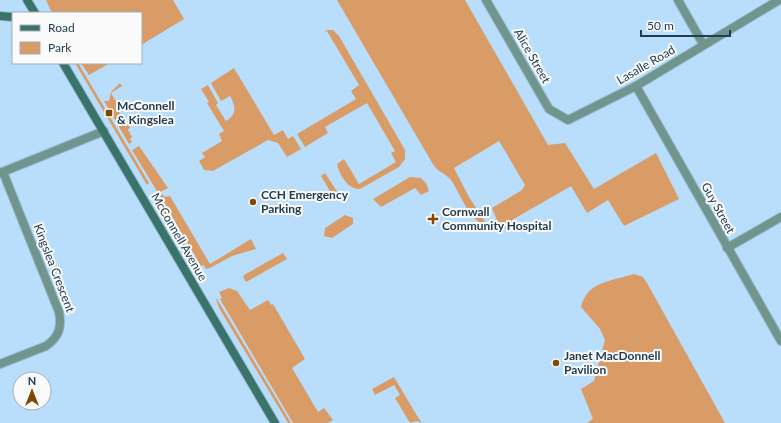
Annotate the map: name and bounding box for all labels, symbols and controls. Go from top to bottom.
legend [12,12,142,64]
scale bar [641,12,730,38]
text: 50 m [647,18,674,33]
text: Road [48,20,75,35]
street label: Alice Street [511,26,554,86]
text: Park [48,40,72,55]
street label: Lasalle Road [614,42,678,87]
place label: McConnell & Kingslea [117,98,174,127]
marker: McConnell & Kingslea [104,108,114,118]
street label: Guy Street [698,180,739,236]
place label: CCH Emergency Parking [261,187,349,216]
street label: McConnell Avenue [148,190,211,283]
marker: CCH Emergency Parking [248,197,258,207]
place label: Cornwall Community Hospital [442,204,551,233]
marker: Cornwall Community Hospital [427,213,439,225]
street label: Kingslea Crescent [31,221,79,315]
place label: Janet MacDonnell Pavilion [564,348,660,377]
marker: Janet MacDonnell Pavilion [551,358,561,368]
north arrow [12,371,52,411]
text: N [28,374,36,387]

